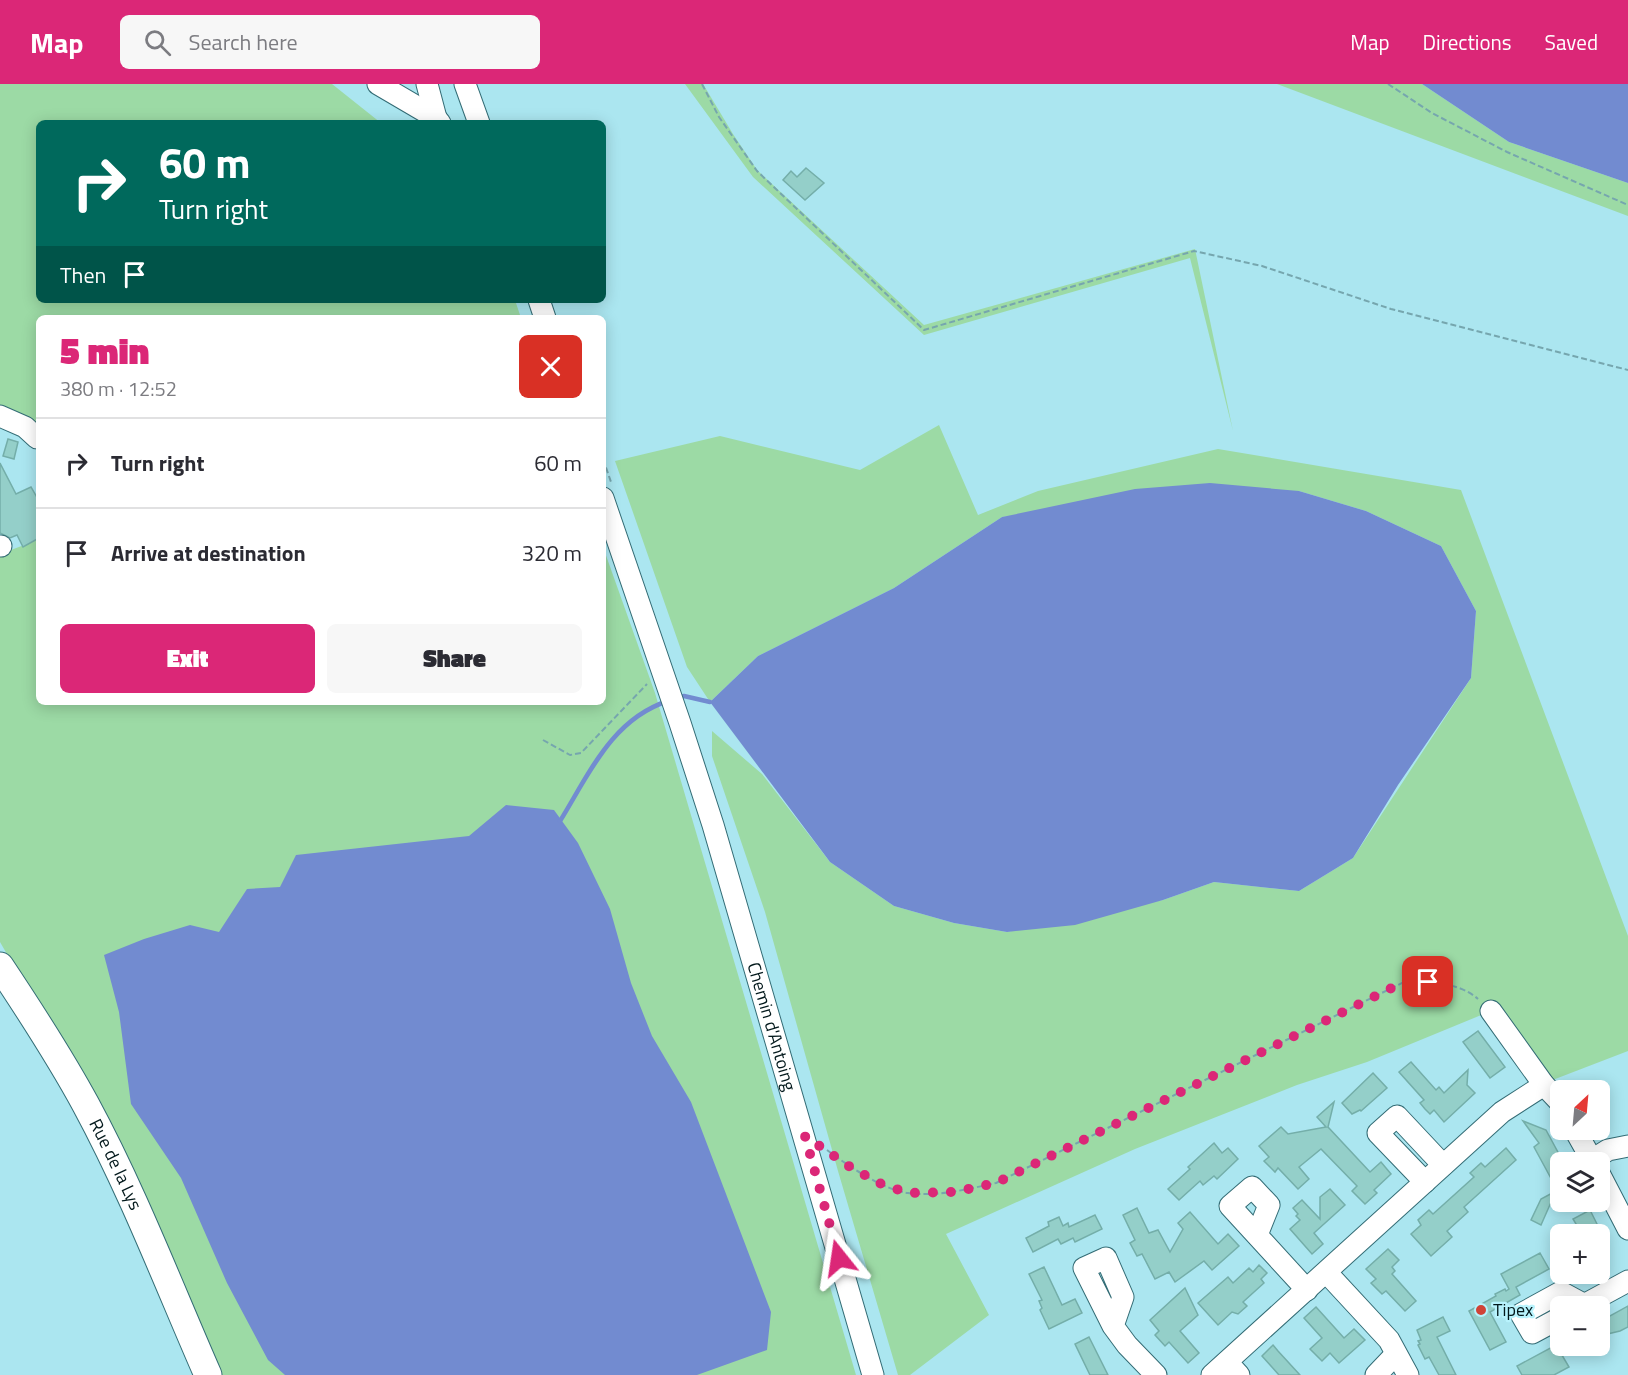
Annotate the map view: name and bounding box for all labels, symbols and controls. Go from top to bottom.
search box [120,15,540,69]
text: Map [30,21,84,64]
text: Search here [189,25,298,59]
icon: search [141,26,174,59]
text: Map [1350,26,1390,58]
text: Directions [1423,26,1512,58]
text: Saved [1545,26,1598,58]
text: 60 m [159,130,251,194]
icon: right [60,144,138,222]
text: Turn right [159,188,268,229]
text: Then [60,258,106,292]
icon: arrive [118,258,151,291]
text: 5 min [60,323,149,378]
button: close [519,335,582,398]
text: 380 m · 12:52 [60,373,177,404]
text: Turn right [111,446,205,480]
text: 60 m [534,446,582,480]
icon: right [60,447,93,480]
text: Arrive at destination [111,536,306,570]
text: 320 m [522,536,582,570]
icon: arrive [60,537,93,570]
button: Exit [60,624,315,693]
button: Share [327,624,582,693]
pin [1402,956,1453,1007]
street label: Chemin d'Antoing [741,959,804,1094]
icon: arrive [1411,965,1444,998]
north arrow [1550,1080,1610,1140]
map controls [1550,1080,1610,1356]
street label: Rue de la Lys [83,1114,149,1214]
button: layers [1550,1152,1610,1212]
button: + [1550,1224,1610,1284]
position arrow [807,1226,871,1290]
place label: Tipex [1493,1296,1533,1323]
button: − [1550,1296,1610,1356]
marker: Tipex [1474,1303,1488,1317]

